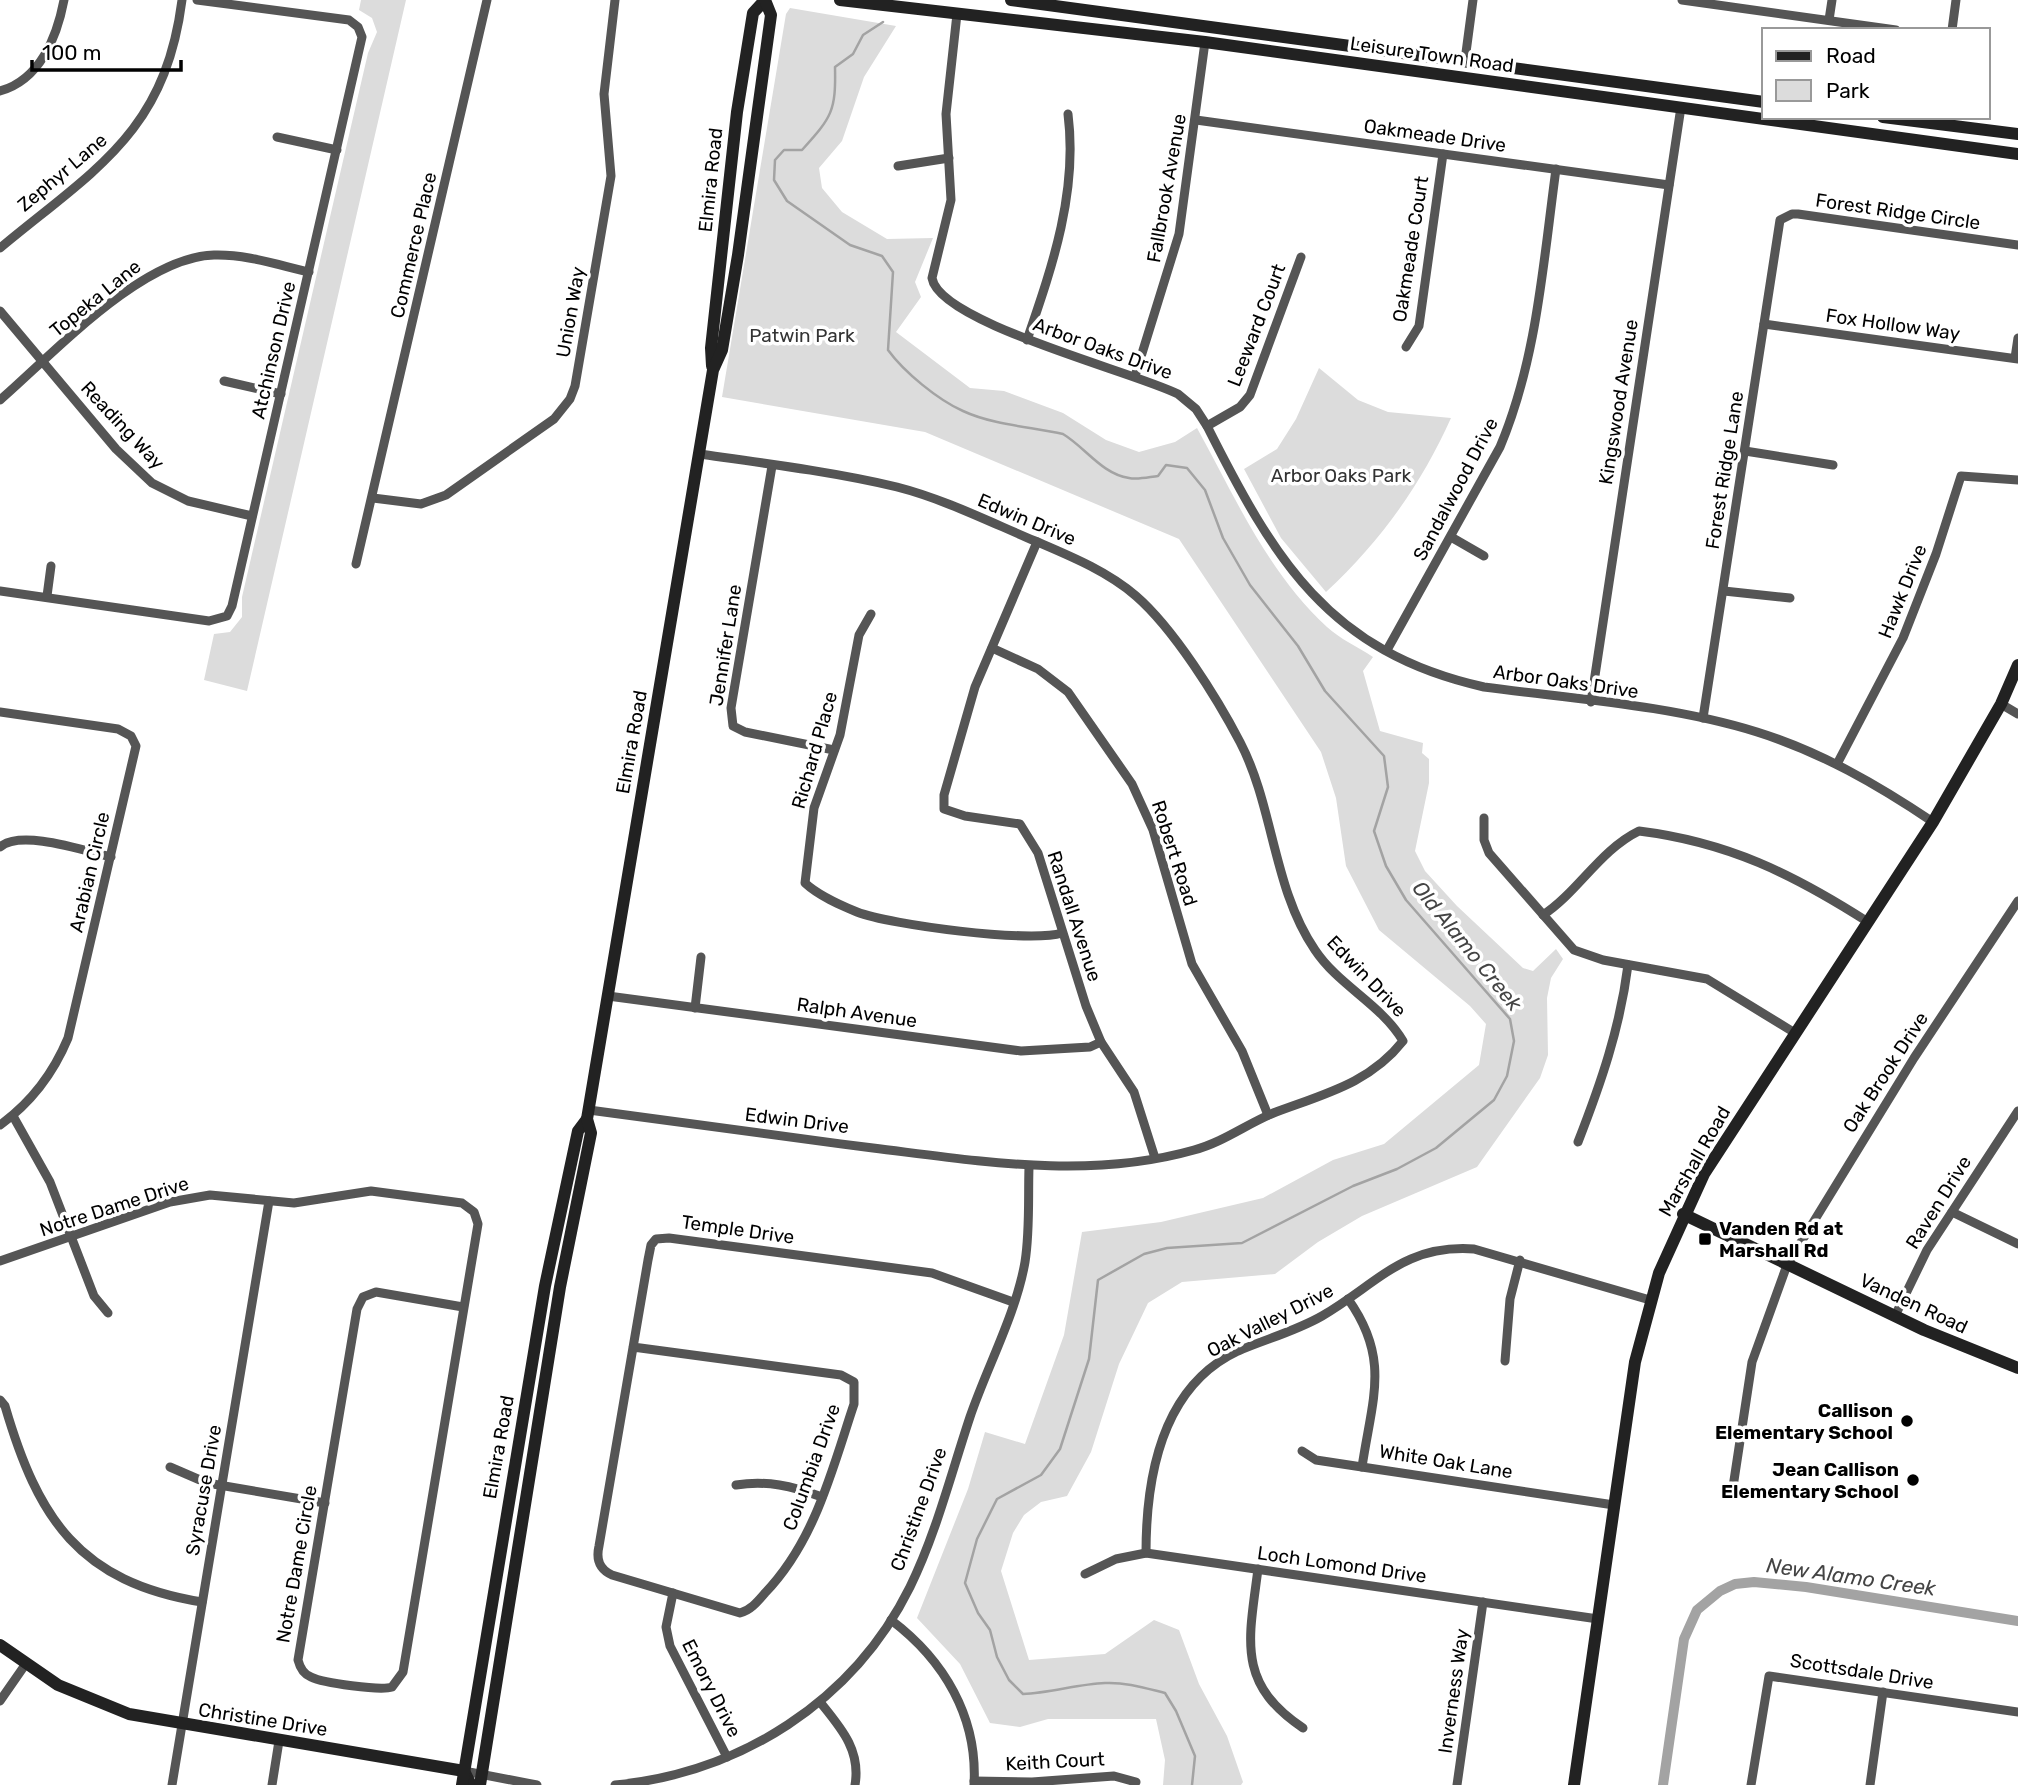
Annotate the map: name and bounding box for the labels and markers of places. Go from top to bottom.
place label: Vanden Rd at Marshall Rd [1719,1217,1843,1262]
marker: Vanden Rd at Marshall Rd [1697,1231,1713,1247]
place label: Callison Elementary School [1715,1399,1893,1444]
marker: Callison Elementary School [1899,1413,1915,1429]
place label: Jean Callison Elementary School [1721,1458,1899,1503]
marker: Jean Callison Elementary School [1905,1472,1921,1488]

